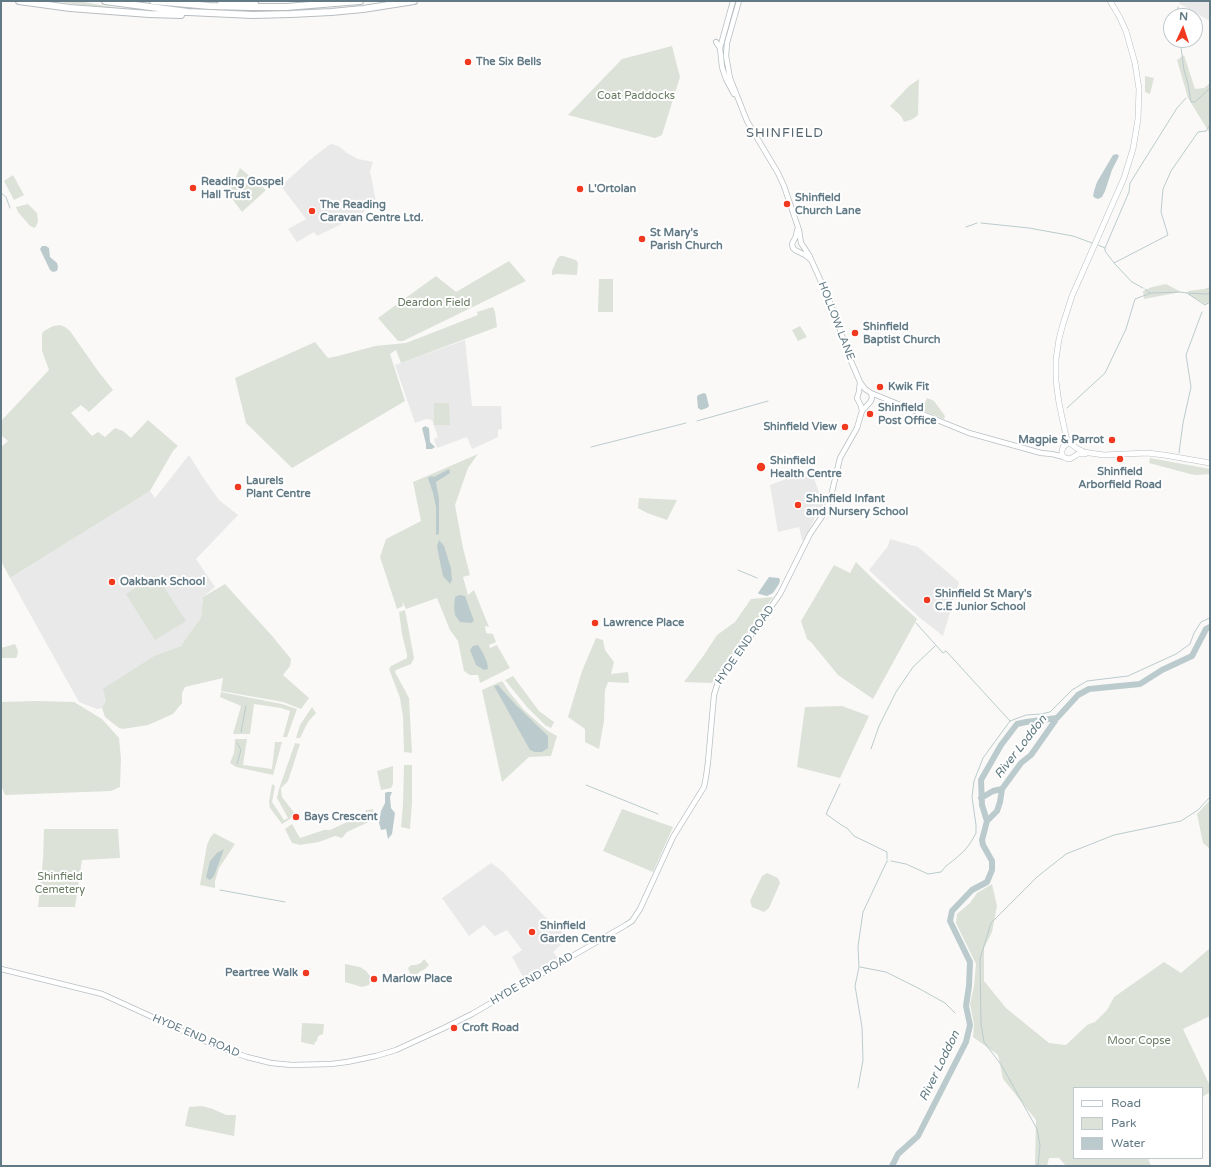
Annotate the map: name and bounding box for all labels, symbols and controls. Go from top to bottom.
north arrow [1163,8,1203,48]
text: N [1179,10,1188,23]
place label: The Six Bells [476,55,541,69]
marker: The Six Bells [463,57,473,67]
park label: Coat Paddocks [597,89,675,103]
district label: SHINFIELD [746,126,824,142]
place label: Reading Gospel Hall Trust [201,175,284,201]
place label: L'Ortolan [588,182,636,196]
marker: Reading Gospel Hall Trust [188,183,198,193]
marker: L'Ortolan [575,184,585,194]
place label: Shinfield Church Lane [795,191,861,217]
place label: The Reading Caravan Centre Ltd. [320,198,423,224]
marker: Shinfield Church Lane [782,199,792,209]
marker: The Reading Caravan Centre Ltd. [307,206,317,216]
place label: St Mary's Parish Church [650,226,723,252]
marker: St Mary's Parish Church [637,234,647,244]
street label: HOLLOW LANE [815,280,857,362]
park label: Deardon Field [398,296,470,310]
place label: Shinfield Baptist Church [863,320,941,346]
marker: Shinfield Baptist Church [850,328,860,338]
place label: Kwik Fit [888,380,929,394]
marker: Kwik Fit [875,382,885,392]
place label: Shinfield Post Office [878,401,937,427]
marker: Shinfield Post Office [865,409,875,419]
place label: Shinfield View [763,420,837,434]
marker: Shinfield View [840,422,850,432]
place label: Magpie & Parrot [1018,433,1104,447]
marker: Magpie & Parrot [1107,435,1117,445]
place label: Shinfield Health Centre [770,454,842,480]
marker: Shinfield Arborfield Road [1115,454,1125,464]
marker: Shinfield Health Centre [755,461,767,473]
place label: Shinfield Arborfield Road [1078,465,1162,491]
place label: Laurels Plant Centre [246,474,311,500]
marker: Laurels Plant Centre [233,482,243,492]
place label: Shinfield Infant and Nursery School [806,492,908,518]
marker: Shinfield Infant and Nursery School [793,500,803,510]
place label: Oakbank School [120,575,205,589]
marker: Oakbank School [107,577,117,587]
place label: Shinfield St Mary's C.E Junior School [935,587,1032,613]
marker: Shinfield St Mary's C.E Junior School [922,595,932,605]
street label: HYDE END ROAD [713,603,777,687]
place label: Lawrence Place [603,616,684,630]
marker: Lawrence Place [590,618,600,628]
water label: River Loddon [992,713,1050,781]
place label: Bays Crescent [304,810,378,824]
marker: Bays Crescent [291,812,301,822]
park label: Shinfield Cemetery [35,870,85,896]
place label: Shinfield Garden Centre [540,919,616,945]
marker: Shinfield Garden Centre [527,927,537,937]
street label: HYDE END ROAD [488,950,576,1008]
place label: Peartree Walk [225,966,298,980]
marker: Peartree Walk [301,968,311,978]
place label: Marlow Place [382,972,452,986]
marker: Marlow Place [369,974,379,984]
street label: HYDE END ROAD [150,1012,242,1060]
place label: Croft Road [462,1021,519,1035]
marker: Croft Road [449,1023,459,1033]
water label: River Loddon [917,1029,963,1103]
park label: Moor Copse [1107,1034,1171,1048]
legend [1073,1087,1203,1159]
text: Road [1111,1096,1141,1110]
text: Park [1111,1116,1137,1130]
text: Water [1111,1136,1145,1150]

